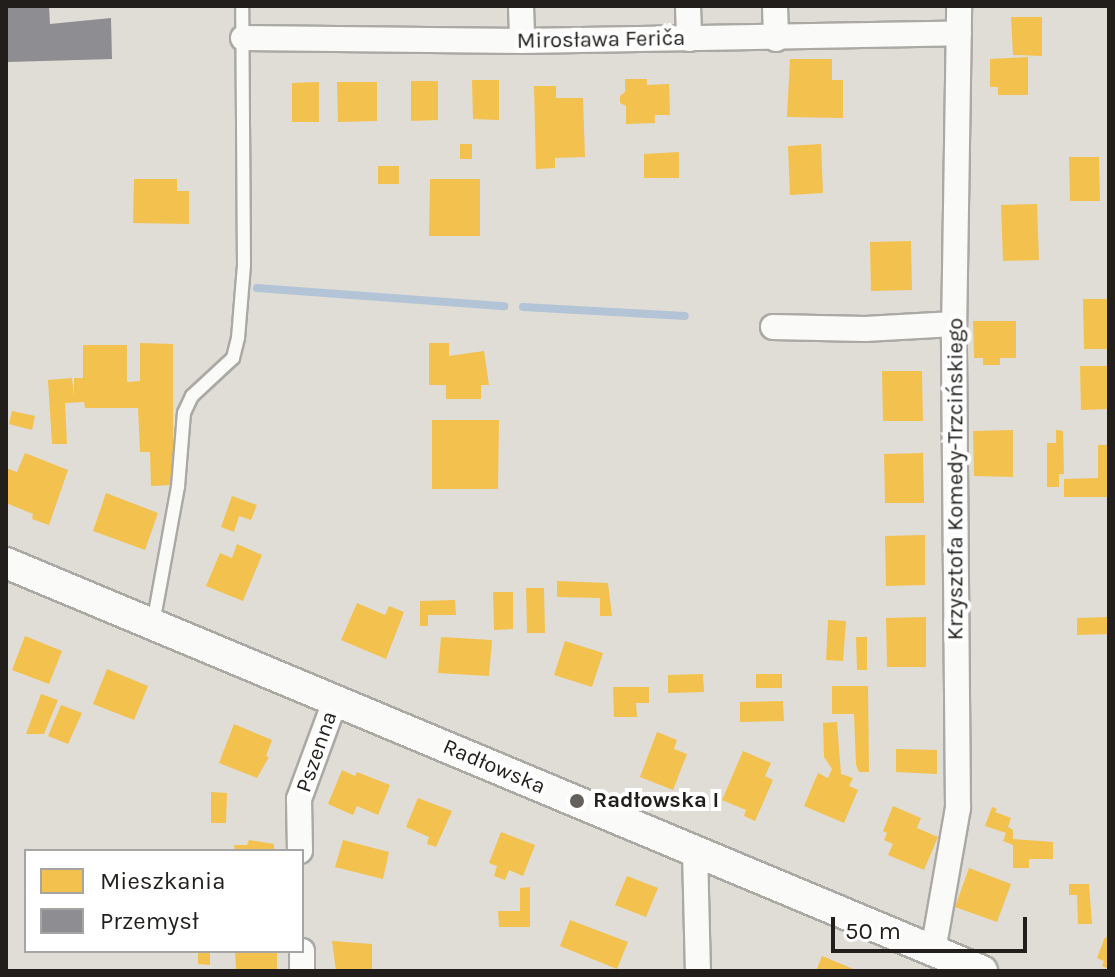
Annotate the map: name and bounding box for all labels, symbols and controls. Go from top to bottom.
street label: Mirosława Feriča [517,25,685,55]
street label: Krzysztofa Komedy-Trzcińskiego [943,318,969,640]
street label: Pszenna [291,708,343,796]
street label: Radłowska [439,734,549,800]
place label: Radłowska I [593,788,719,814]
marker: Radłowska I [568,792,586,810]
legend [24,849,304,953]
text: Mieszkania [100,867,225,895]
scale bar [835,901,1031,951]
text: Przemysł [100,907,199,935]
text: 50 m [845,917,901,945]

